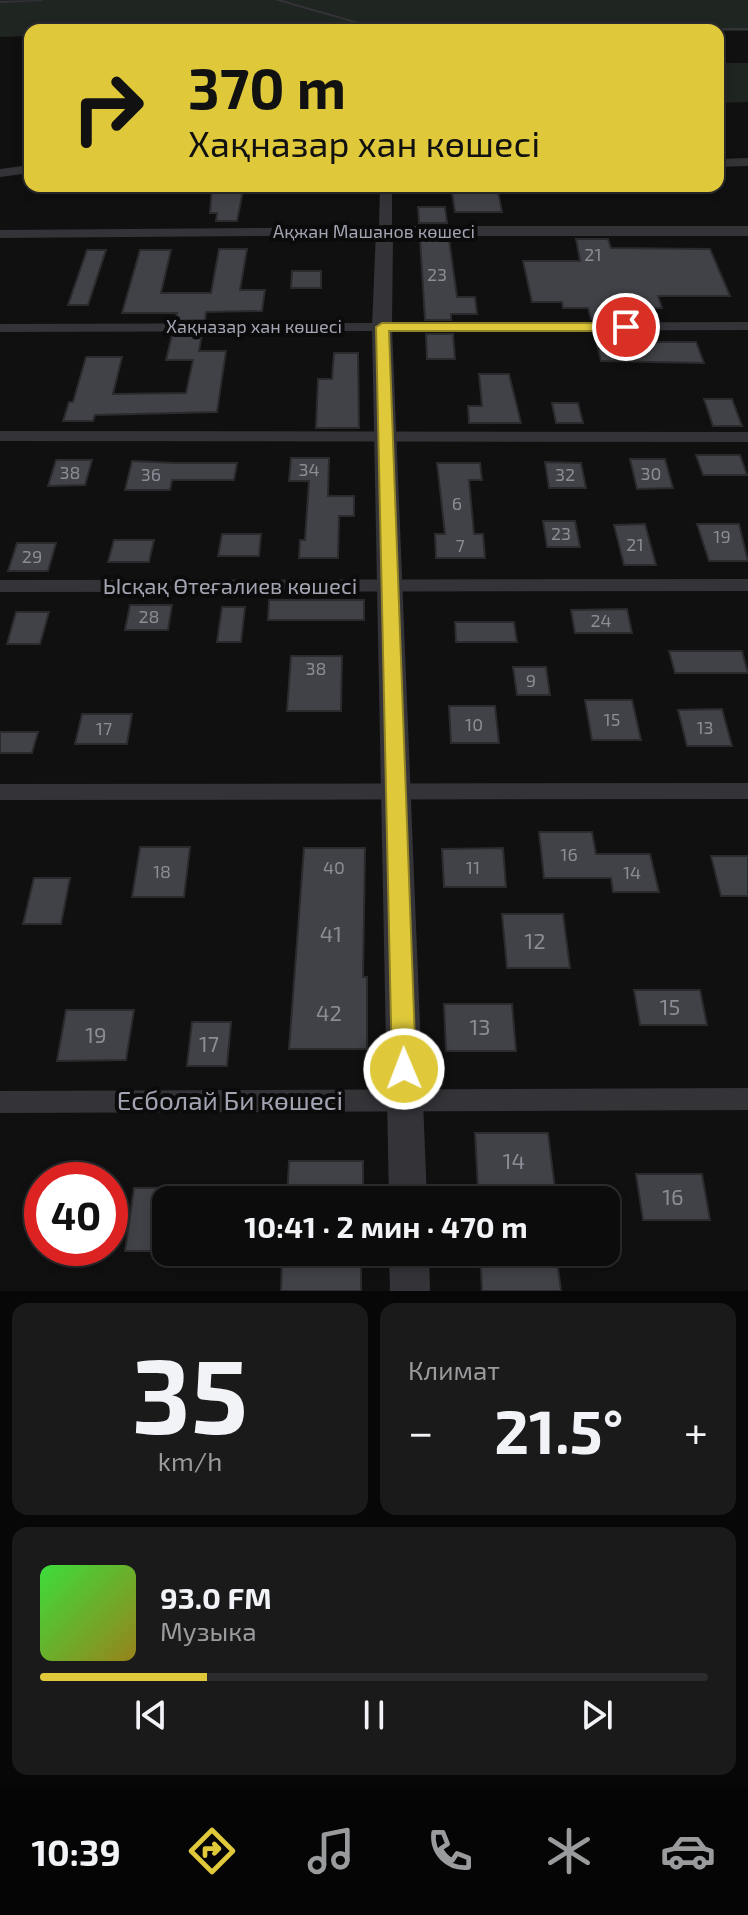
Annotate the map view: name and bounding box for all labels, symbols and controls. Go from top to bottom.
text: 370 m [188,53,346,120]
icon: right [56,56,160,160]
text: Хақназар хан көшесі [188,121,540,164]
street label: Ақжан Машанов көшесі [273,220,475,242]
house number: 21 [584,243,602,265]
house number: 23 [427,263,447,285]
pin [592,293,660,361]
icon: arrive [604,305,648,349]
street label: Хақназар хан көшесі [166,315,342,337]
house number: 34 [298,458,320,480]
house number: 38 [60,461,80,483]
house number: 30 [641,462,661,484]
house number: 36 [141,463,161,485]
house number: 32 [555,463,575,485]
house number: 6 [452,492,462,514]
house number: 23 [551,522,571,544]
house number: 19 [713,525,731,547]
house number: 21 [626,533,644,555]
house number: 7 [455,534,465,556]
house number: 29 [22,545,42,567]
street label: Ысқақ Өтеғалиев көшесі [103,572,357,598]
house number: 28 [138,605,160,627]
house number: 24 [590,609,612,631]
house number: 38 [306,657,326,679]
house number: 9 [526,669,536,691]
house number: 15 [604,708,620,730]
house number: 10 [465,713,483,735]
house number: 13 [696,716,714,738]
house number: 17 [96,717,112,739]
house number: 16 [560,843,578,865]
house number: 40 [323,856,345,878]
house number: 11 [466,856,480,878]
house number: 18 [153,860,171,882]
house number: 14 [623,861,641,883]
house number: 41 [320,920,342,946]
house number: 12 [524,927,546,953]
house number: 15 [660,993,680,1019]
house number: 42 [316,999,342,1025]
house number: 13 [470,1013,491,1039]
house number: 19 [85,1021,107,1047]
position arrow [362,1027,446,1111]
house number: 17 [199,1030,219,1056]
street label: Есболай Би көшесі [117,1084,343,1115]
house number: 14 [503,1147,525,1173]
speed limit sign: 40 [24,1162,128,1266]
house number: 16 [662,1183,684,1209]
text: 10:41 · 2 мин · 470 m [244,1208,528,1244]
text: 35 [132,1330,248,1455]
text: Климат [408,1354,500,1385]
text: 21.5° [494,1394,623,1466]
text: − [408,1404,434,1457]
text: + [684,1404,708,1457]
text: km/h [158,1445,222,1476]
text: 93.0 FM [160,1579,272,1615]
text: Музыка [160,1615,257,1646]
icon: previous [129,1693,173,1737]
icon: pause [352,1693,396,1737]
icon: next [575,1693,619,1737]
icon: directions [184,1823,240,1879]
icon: music [303,1823,359,1879]
icon: phone [422,1823,478,1879]
icon: climate [541,1823,597,1879]
icon: car [660,1823,716,1879]
text: 10:39 [32,1830,121,1873]

